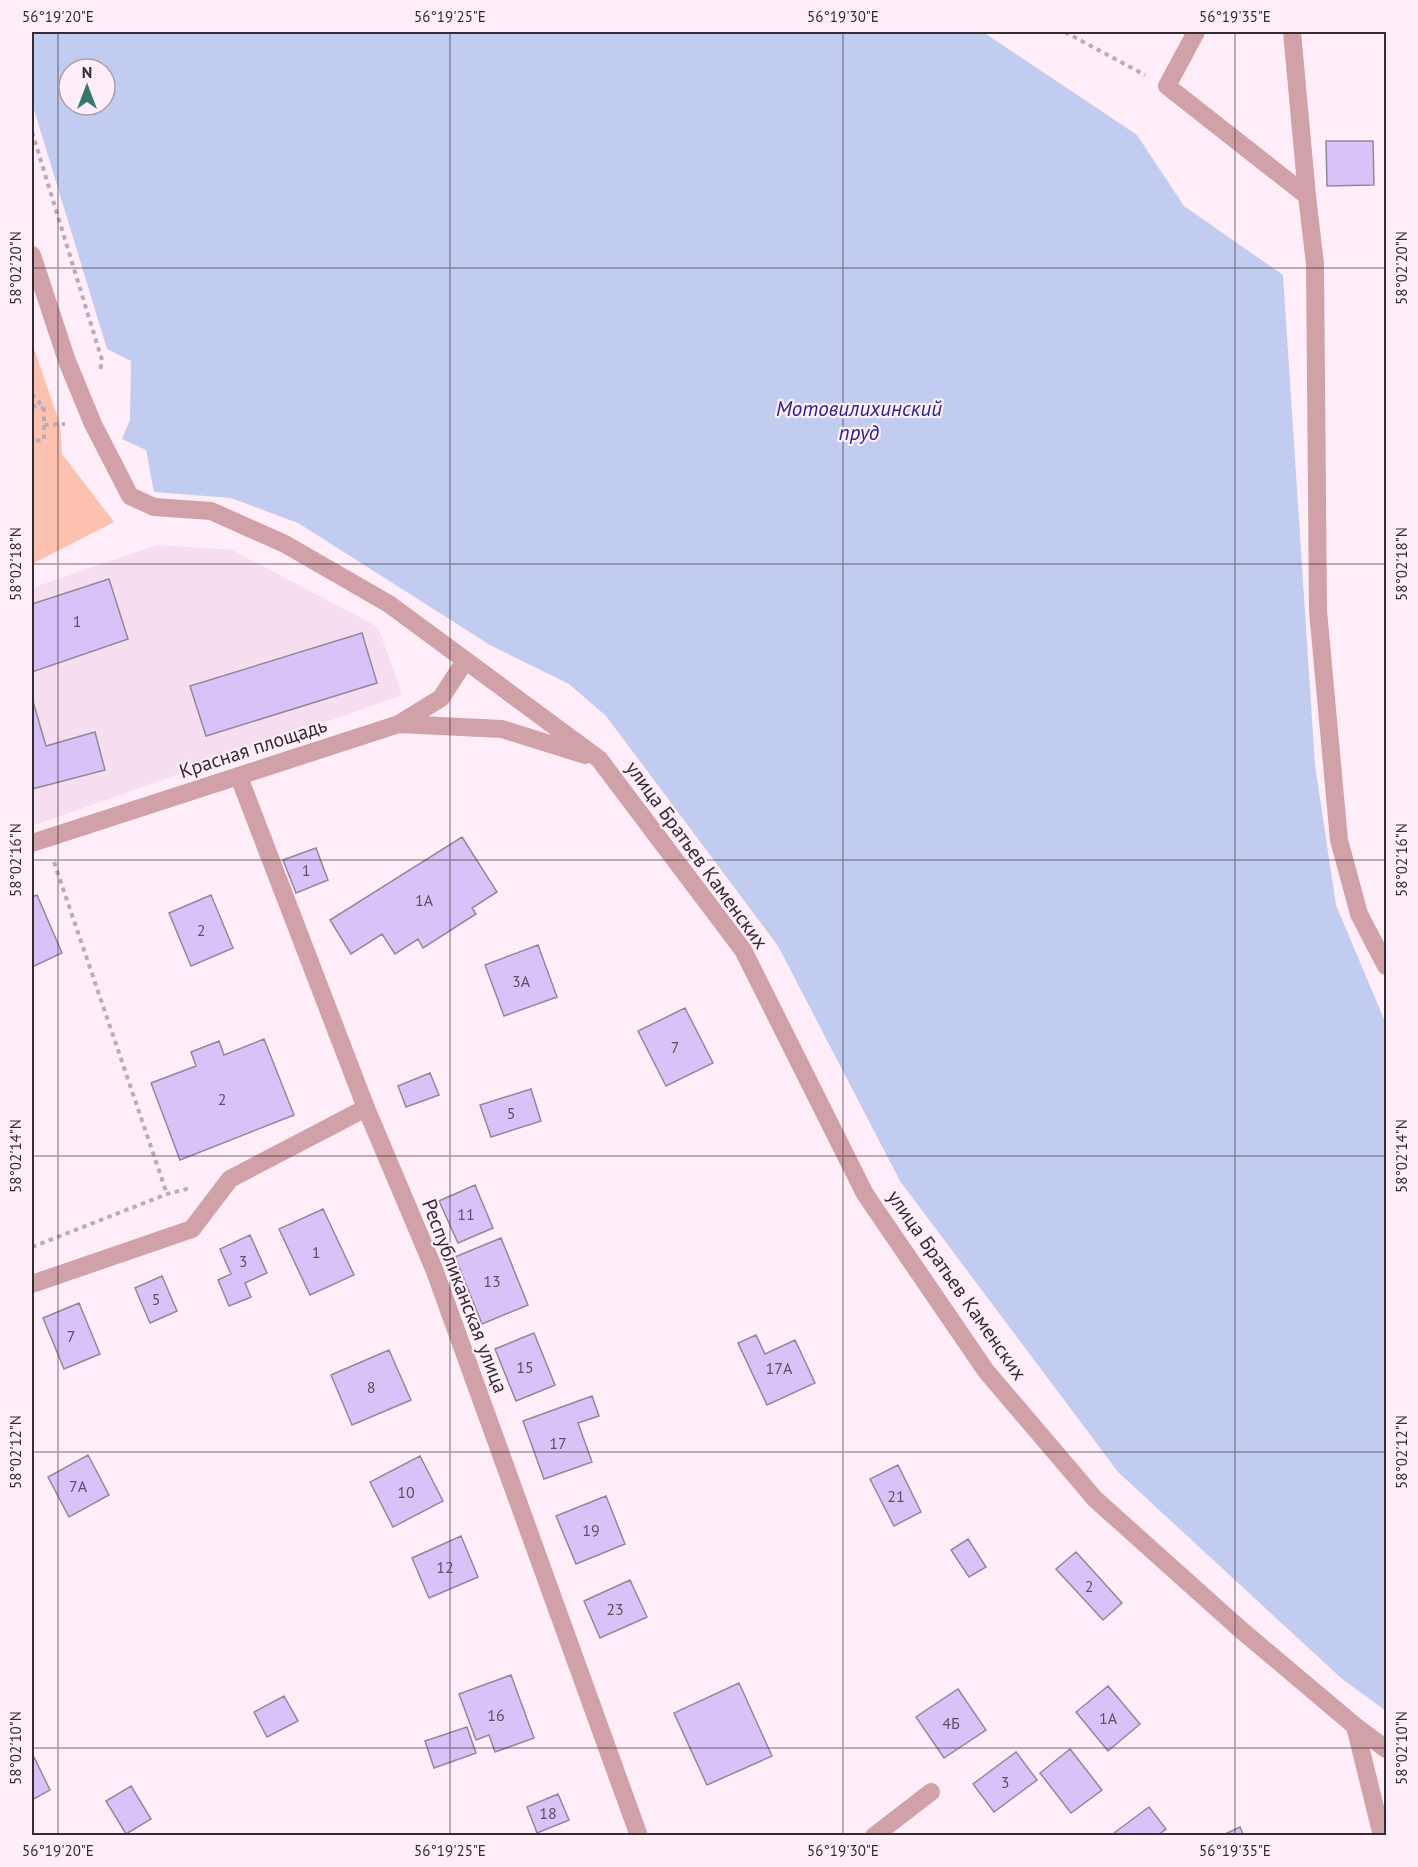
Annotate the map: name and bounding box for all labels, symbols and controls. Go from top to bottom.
text: 56°19'20"E [22,7,94,26]
text: 56°19'25"E [414,7,486,26]
text: 56°19'30"E [807,7,879,26]
text: 56°19'35"E [1199,7,1271,26]
north arrow [57,57,117,117]
text: N [82,62,92,82]
text: 58°02'20"N [6,231,25,305]
text: 58°02'20"N [1392,231,1411,305]
water label: Мотовилихинский пруд [776,395,942,446]
text: 58°02'18"N [6,527,25,601]
text: 58°02'18"N [1392,527,1411,601]
house number: 1 [73,611,81,631]
street label: Красная площадь [176,712,330,784]
street label: улица Братьев Каменских [620,756,774,954]
text: 58°02'16"N [6,823,25,897]
text: 58°02'16"N [1392,823,1411,897]
house number: 1 [302,860,310,880]
house number: 1А [415,890,434,910]
house number: 2 [197,920,205,940]
house number: 3А [512,971,531,991]
house number: 7 [671,1037,679,1057]
house number: 2 [218,1089,226,1109]
house number: 5 [507,1103,515,1123]
text: 58°02'14"N [6,1119,25,1193]
text: 58°02'14"N [1392,1119,1411,1193]
street label: улица Братьев Каменских [881,1185,1033,1385]
street label: Республиканская улица [416,1195,514,1397]
house number: 11 [457,1204,475,1224]
house number: 1 [312,1242,320,1262]
house number: 3 [239,1251,247,1271]
house number: 13 [483,1271,501,1291]
house number: 5 [152,1289,160,1309]
house number: 7 [67,1326,75,1346]
house number: 15 [516,1357,534,1377]
house number: 17А [766,1358,793,1378]
house number: 8 [367,1377,375,1397]
text: 58°02'12"N [6,1415,25,1489]
text: 58°02'12"N [1392,1415,1411,1489]
house number: 17 [549,1433,567,1453]
house number: 7А [69,1476,88,1496]
house number: 10 [397,1482,415,1502]
house number: 21 [887,1486,905,1506]
house number: 19 [582,1520,600,1540]
house number: 12 [436,1557,454,1577]
house number: 2 [1085,1576,1093,1596]
house number: 23 [606,1599,624,1619]
house number: 16 [487,1705,505,1725]
house number: 1А [1099,1708,1118,1728]
text: 58°02'10"N [6,1711,25,1785]
text: 58°02'10"N [1392,1711,1411,1785]
house number: 4Б [942,1713,960,1733]
house number: 3 [1001,1772,1009,1792]
house number: 18 [539,1803,557,1823]
text: 56°19'20"E [22,1841,94,1860]
text: 56°19'25"E [414,1841,486,1860]
text: 56°19'30"E [807,1841,879,1860]
text: 56°19'35"E [1199,1841,1271,1860]

